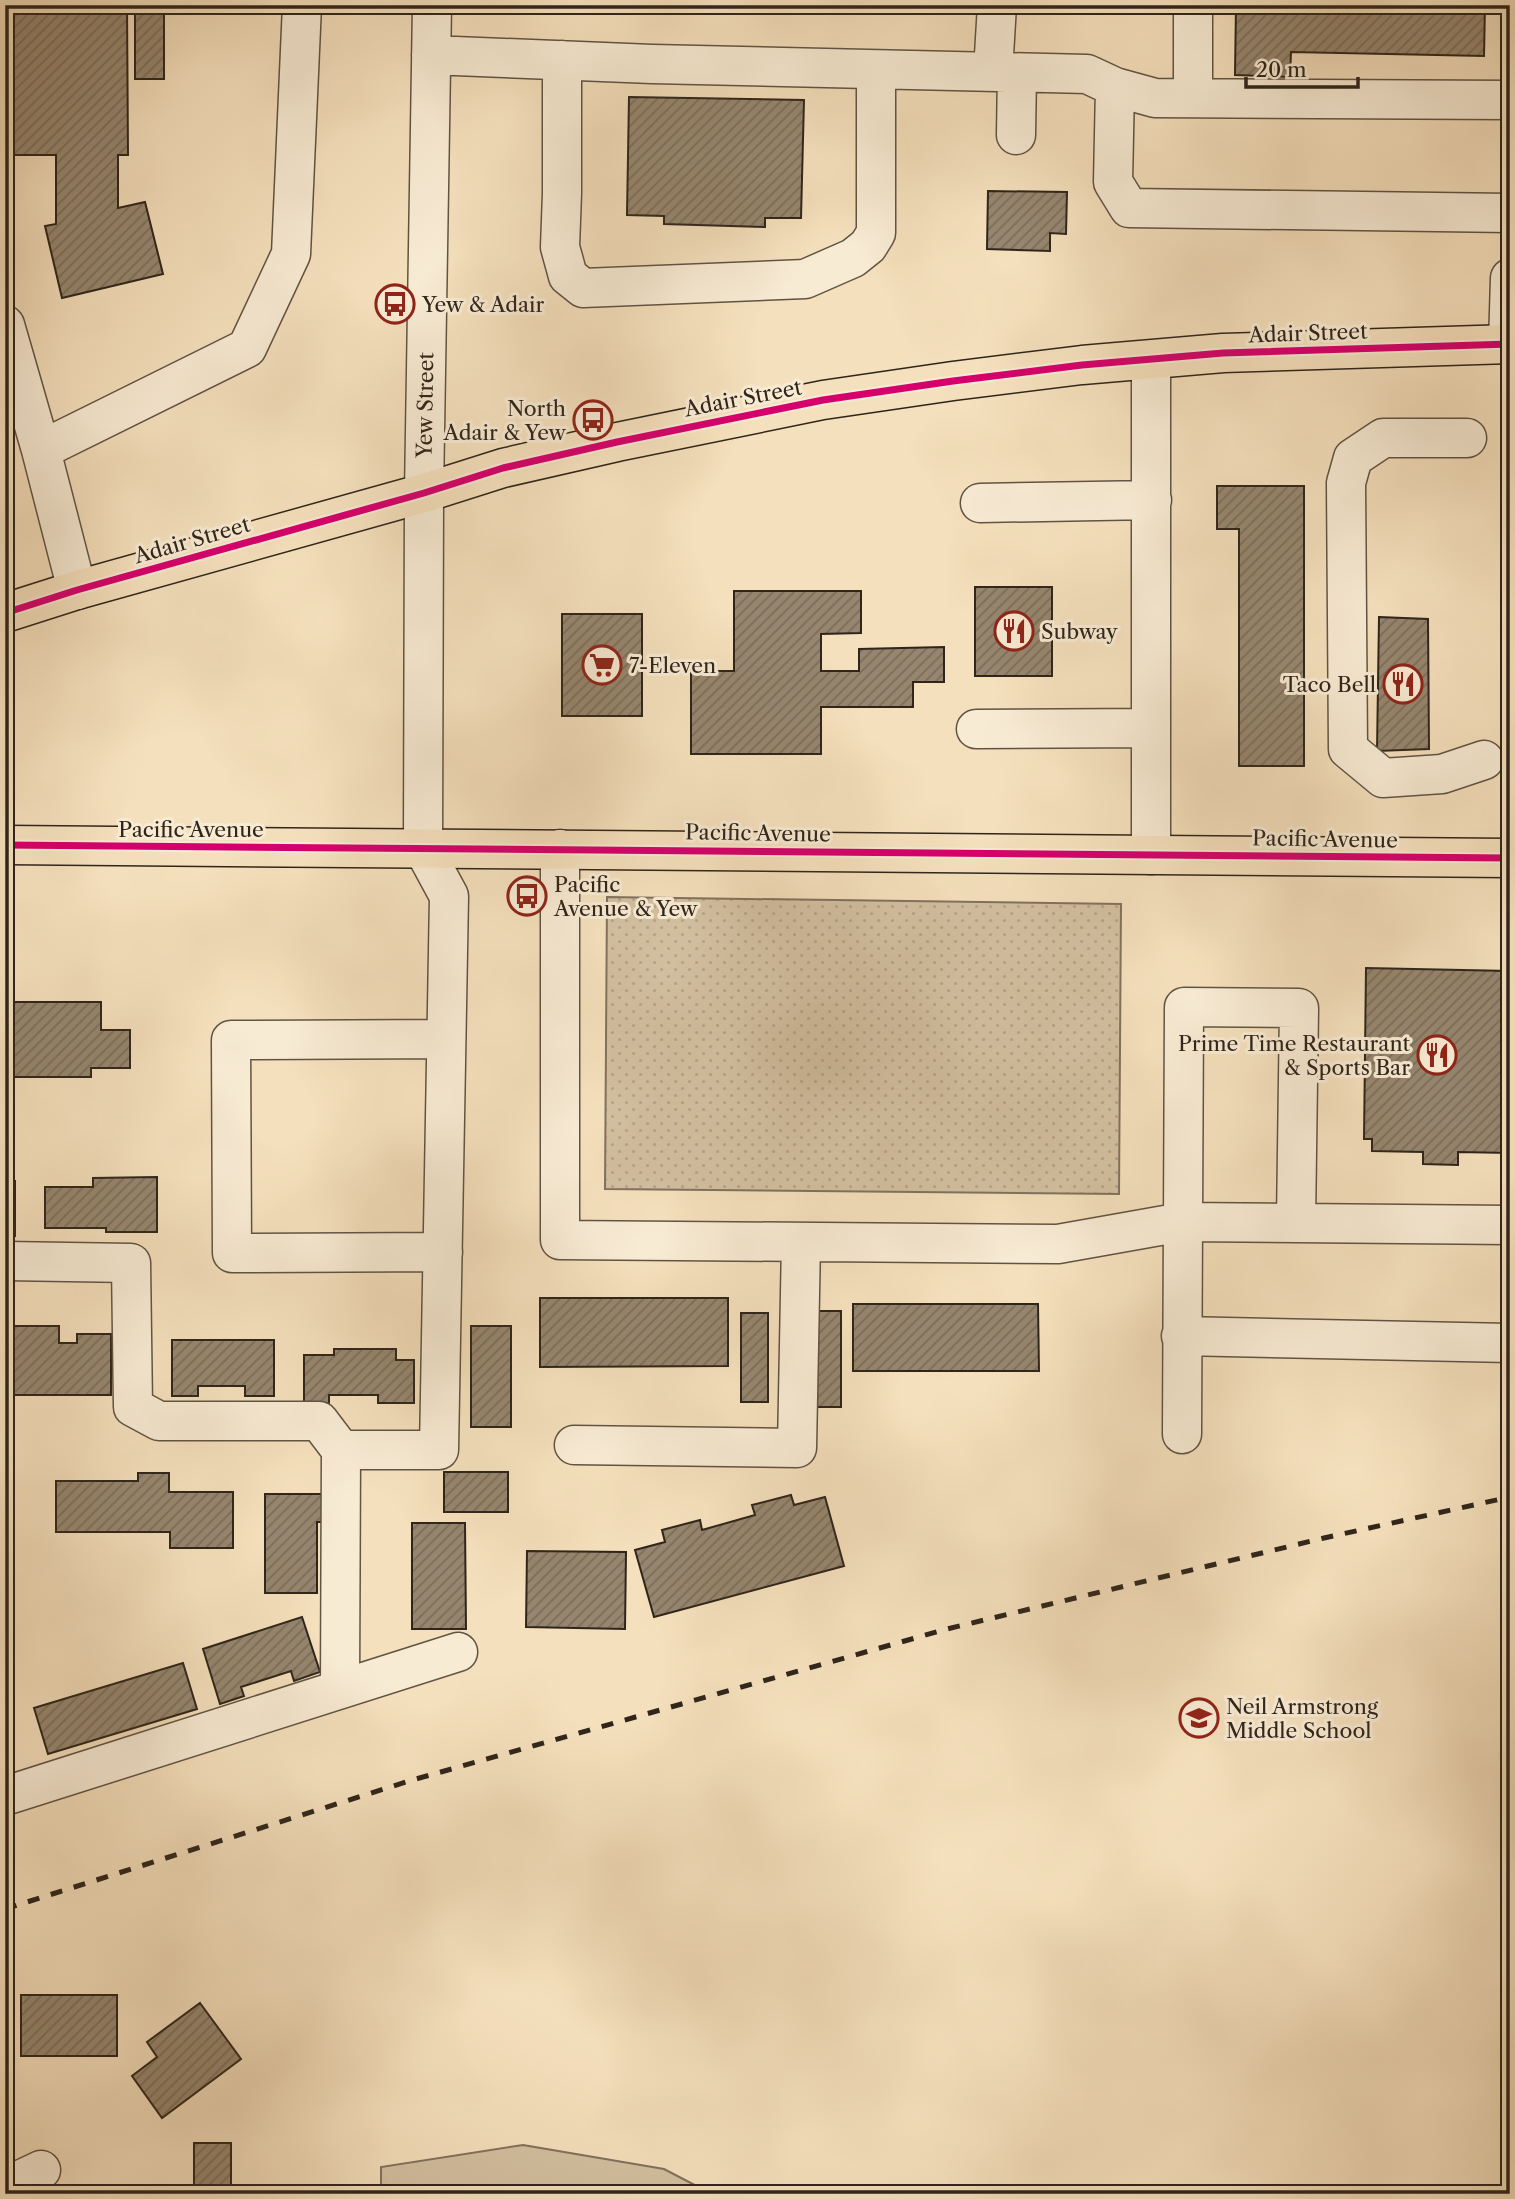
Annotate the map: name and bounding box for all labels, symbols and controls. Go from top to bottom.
scale bar [1246,46,1358,90]
text: 20 m [1256,57,1307,82]
bus stop icon: Yew & Adair [374,283,416,325]
place label: Yew & Adair [421,292,544,317]
street label: Adair Street [1247,318,1369,348]
street label: Yew Street [412,351,438,459]
street label: Adair Street [681,374,804,422]
place label: North Adair & Yew [442,396,567,445]
bus stop icon: North Adair & Yew [572,399,614,441]
street label: Adair Street [130,511,253,569]
restaurant icon: Subway [993,610,1035,652]
place label: Subway [1041,619,1118,644]
supermarket icon: 7-Eleven [581,644,623,686]
place label: 7-Eleven [629,653,716,678]
restaurant icon: Taco Bell [1382,663,1424,705]
place label: Taco Bell [1283,672,1376,697]
street label: Pacific Avenue [118,817,264,842]
street label: Pacific Avenue [685,819,831,847]
street label: Pacific Avenue [1252,825,1398,853]
place label: Pacific Avenue & Yew [553,872,698,921]
bus stop icon: Pacific Avenue & Yew [506,875,548,917]
place label: Prime Time Restaurant & Sports Bar [1178,1031,1411,1080]
restaurant icon: Prime Time Restaurant & Sports Bar [1416,1034,1458,1076]
place label: Neil Armstrong Middle School [1226,1694,1379,1743]
school or university icon: Neil Armstrong Middle School [1178,1697,1220,1739]

